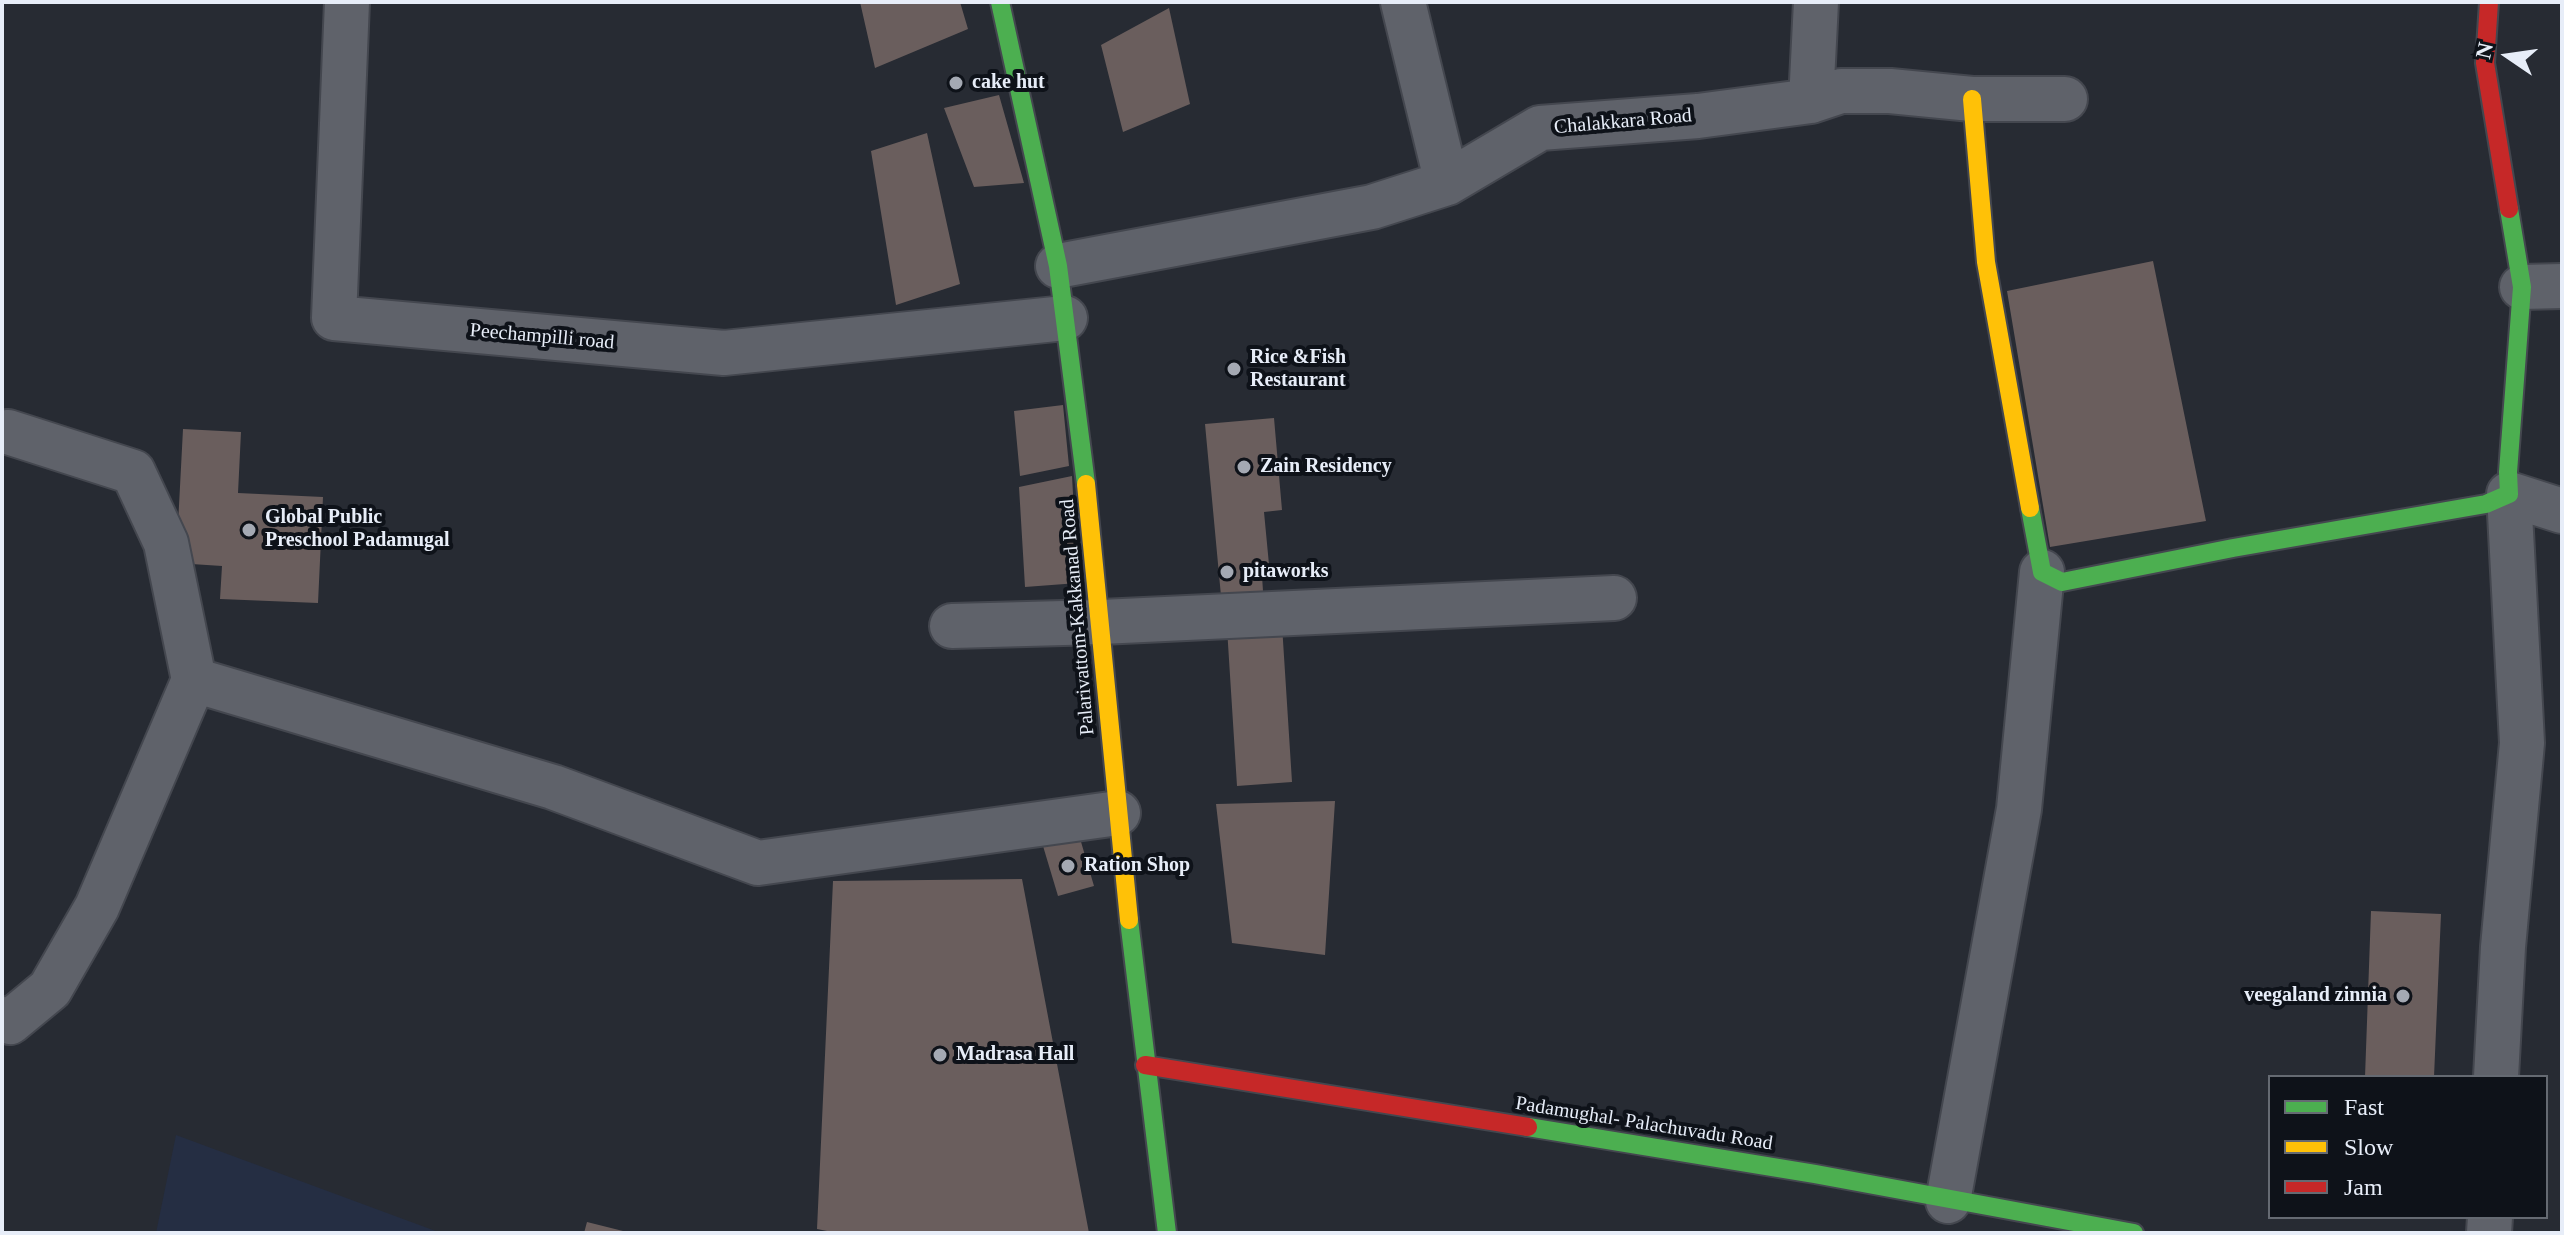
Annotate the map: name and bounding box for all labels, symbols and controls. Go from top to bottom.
north arrow [2468,16,2548,96]
text: N [2470,40,2498,61]
place label: cake hut [972,71,1045,95]
marker: cake hut [947,74,965,92]
street label: Chalakkara Road [1553,104,1693,140]
street label: Peechampilli road [469,319,615,355]
place label: Rice &Fish Restaurant [1250,346,1346,393]
marker: Rice &Fish Restaurant [1225,360,1243,378]
place label: Zain Residency [1260,455,1392,479]
marker: Zain Residency [1235,458,1253,476]
street label: Palarivattom-Kakkanad Road [1056,498,1100,736]
place label: Global Public Preschool Padamugal [265,506,450,553]
marker: Global Public Preschool Padamugal [240,521,258,539]
place label: pitaworks [1243,560,1329,584]
marker: pitaworks [1218,563,1236,581]
place label: Ration Shop [1084,854,1190,878]
marker: Ration Shop [1059,857,1077,875]
place label: veegaland zinnia [2244,984,2387,1008]
marker: veegaland zinnia [2394,987,2412,1005]
place label: Madrasa Hall [956,1043,1074,1067]
marker: Madrasa Hall [931,1046,949,1064]
legend [2268,1075,2548,1219]
street label: Padamughal- Palachuvadu Road [1514,1092,1774,1156]
text: Fast [2344,1094,2384,1120]
text: Slow [2344,1134,2393,1160]
text: Jam [2344,1174,2383,1200]

